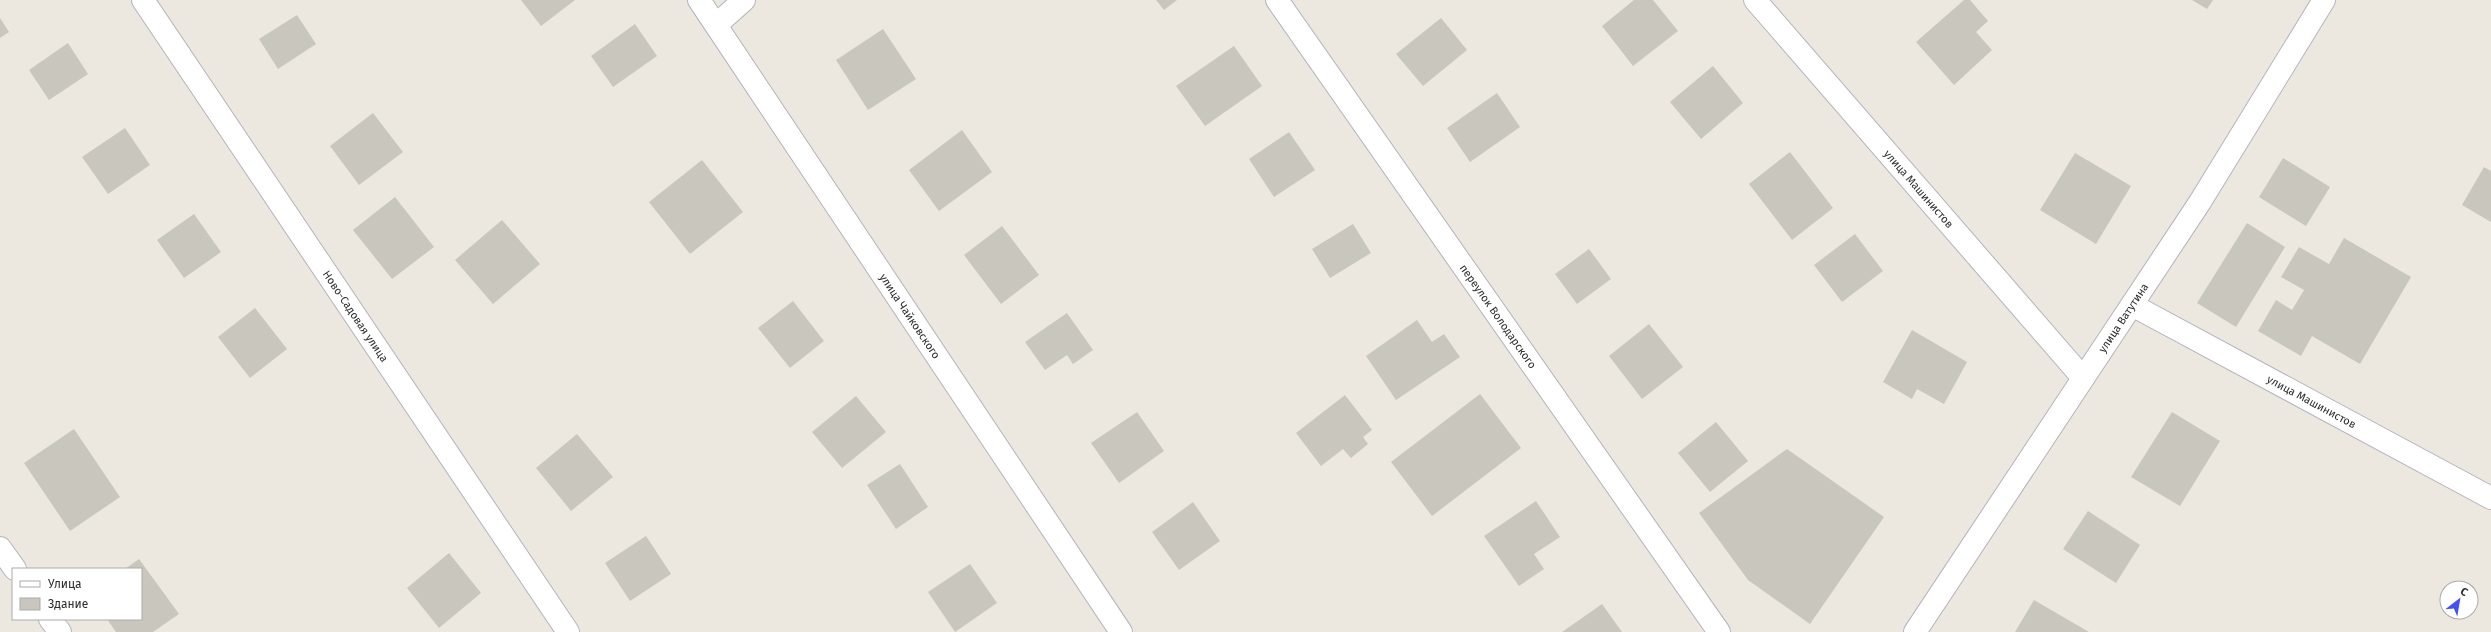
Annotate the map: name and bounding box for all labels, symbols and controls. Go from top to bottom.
street label: улица Машинистов [1881,147,1956,231]
street label: переулок Володарского [1457,262,1539,371]
street label: Ново-Садовая улица [320,268,391,365]
street label: улица Чайковского [877,271,943,361]
street label: улица Ватутина [2096,281,2151,355]
street label: улица Машинистов [2265,373,2358,431]
legend [12,568,142,620]
text: Улица [48,577,82,591]
north arrow [2439,580,2479,620]
text: С [2458,585,2471,599]
text: Здание [48,597,88,611]

